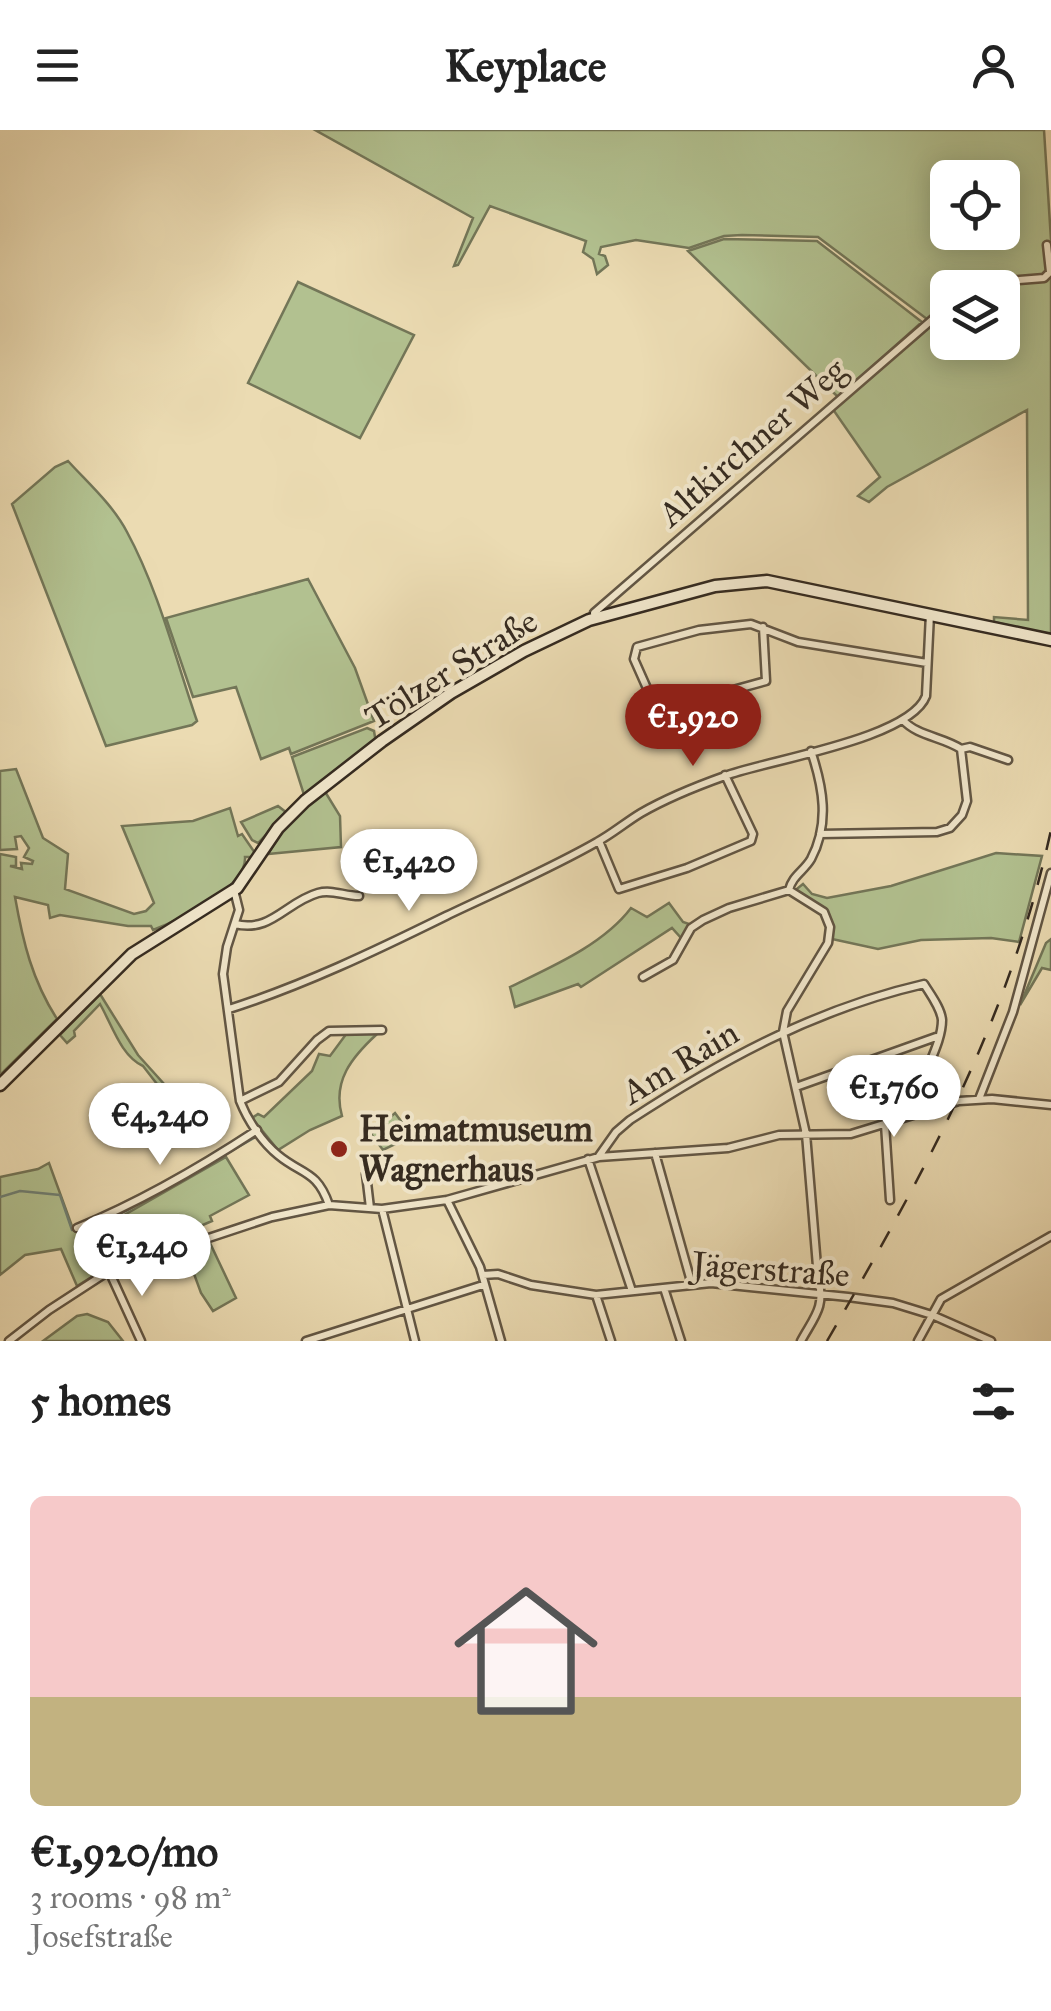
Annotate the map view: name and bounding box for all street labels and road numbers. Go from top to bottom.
street label: Altkirchner Weg [648,349,856,537]
street label: Tölzer Straße [357,600,545,739]
street label: Am Rain [612,1011,746,1115]
street label: Jägerstraße [687,1242,851,1296]

